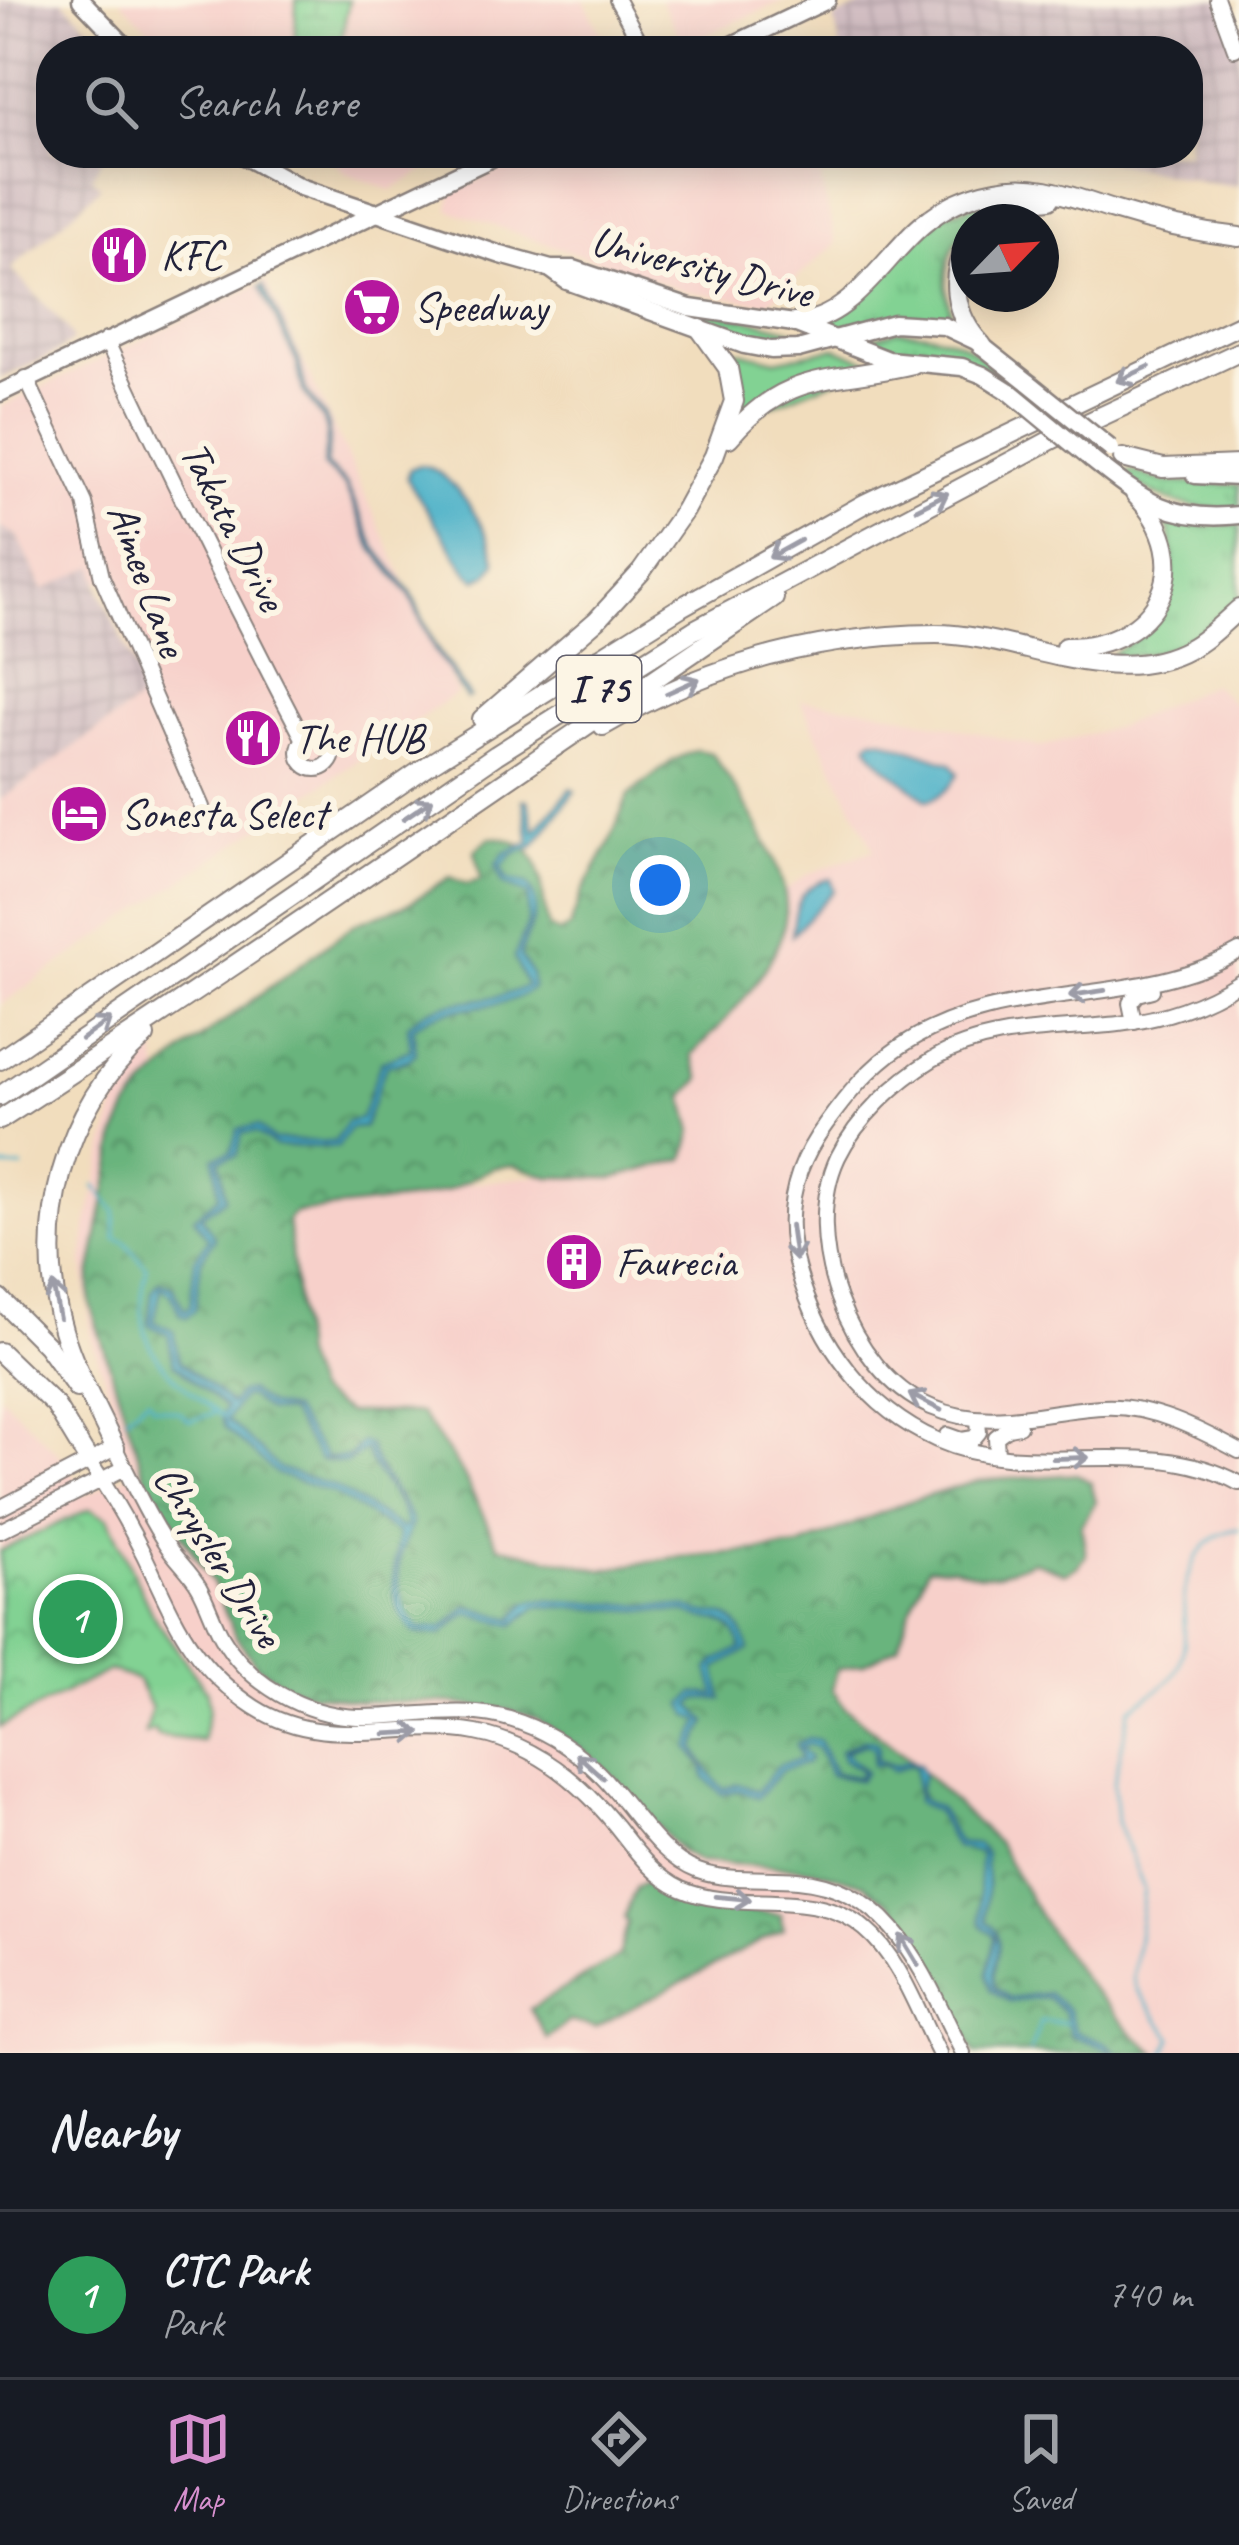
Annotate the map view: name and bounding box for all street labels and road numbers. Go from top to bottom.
street label: University Drive [586,214,820,321]
street label: Takata Drive [168,433,299,621]
street label: Aimee Lane [95,496,200,666]
road number: I 75 [557,656,641,722]
street label: Chrysler Drive [141,1455,296,1659]

